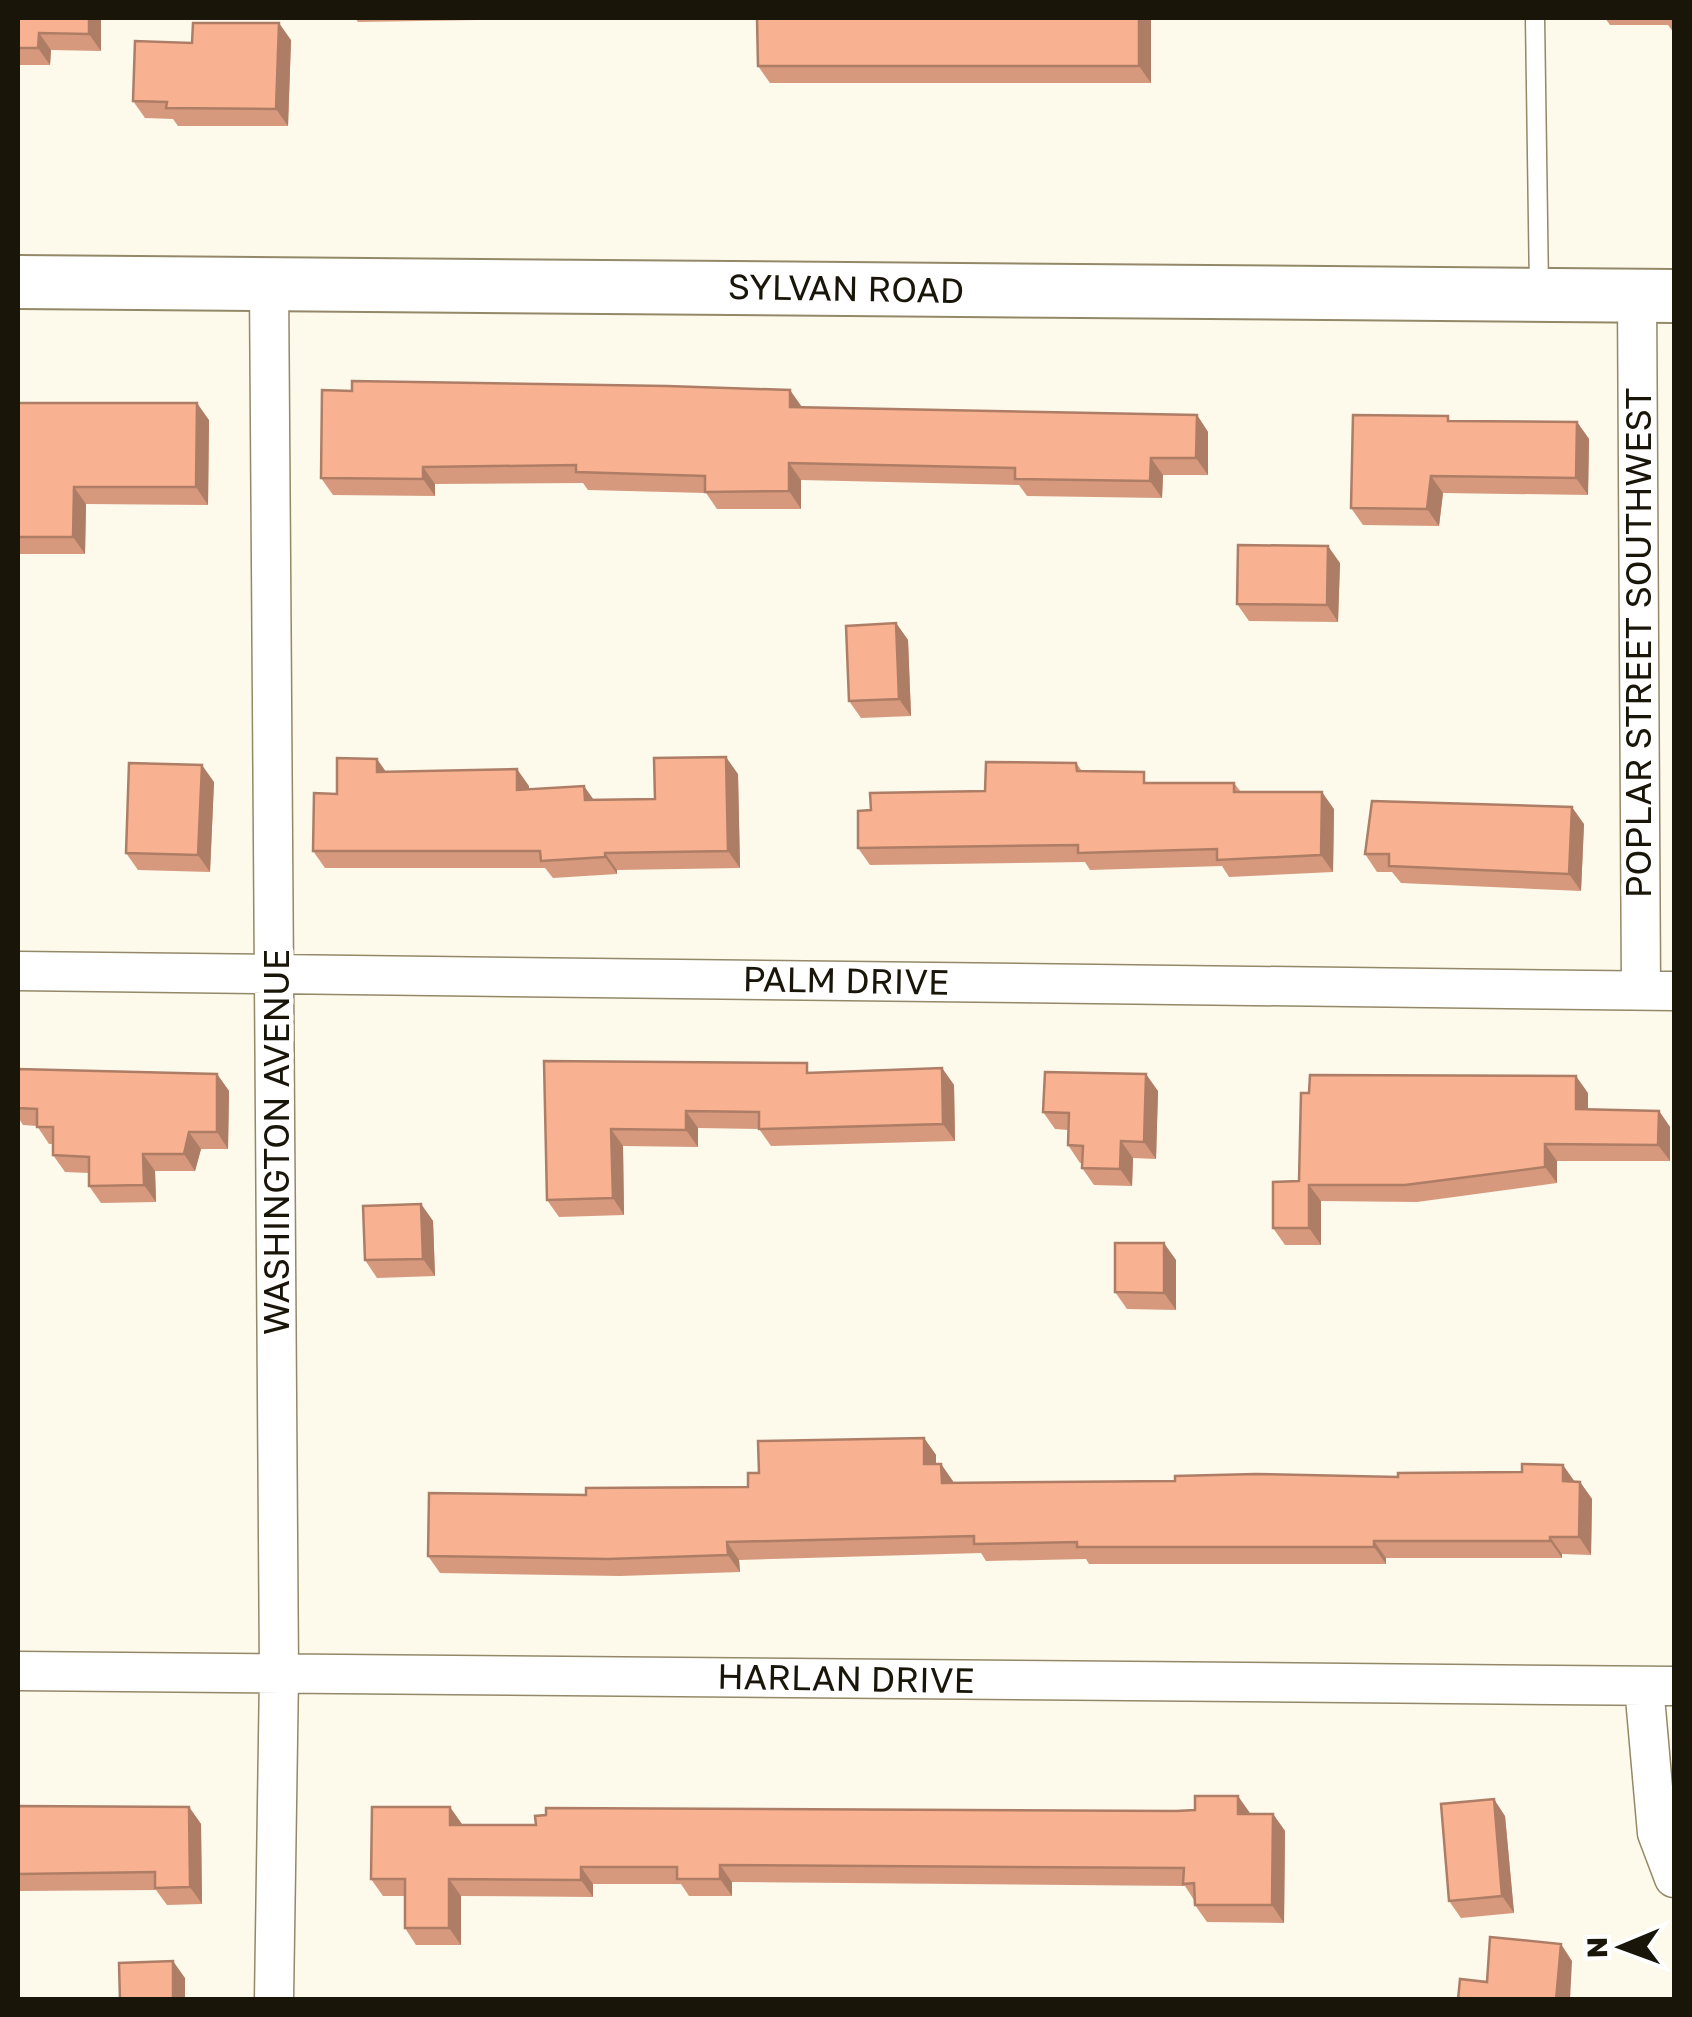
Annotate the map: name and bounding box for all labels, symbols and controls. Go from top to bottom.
street label: SYLVAN ROAD [727,265,965,311]
street label: POPLAR STREET SOUTHWEST [1617,388,1659,898]
street label: WASHINGTON AVENUE [255,949,297,1335]
street label: PALM DRIVE [742,957,950,1003]
street label: HARLAN DRIVE [717,1655,975,1701]
north arrow [1572,1897,1672,1997]
text: N [1580,1937,1613,1958]

